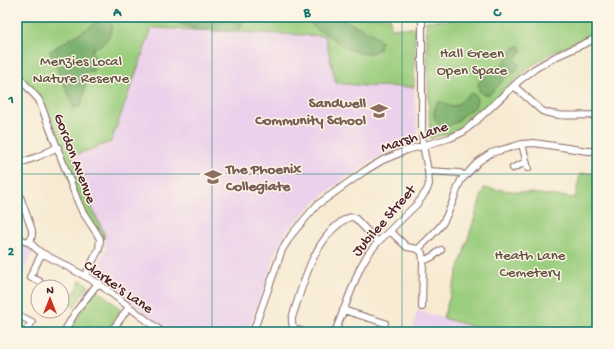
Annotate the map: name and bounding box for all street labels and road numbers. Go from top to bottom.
street label: Gordon Avenue [49,111,100,206]
street label: Marsh Lane [379,118,451,158]
street label: Jubilee Street [349,181,422,261]
street label: Clarke's Lane [79,257,156,318]

